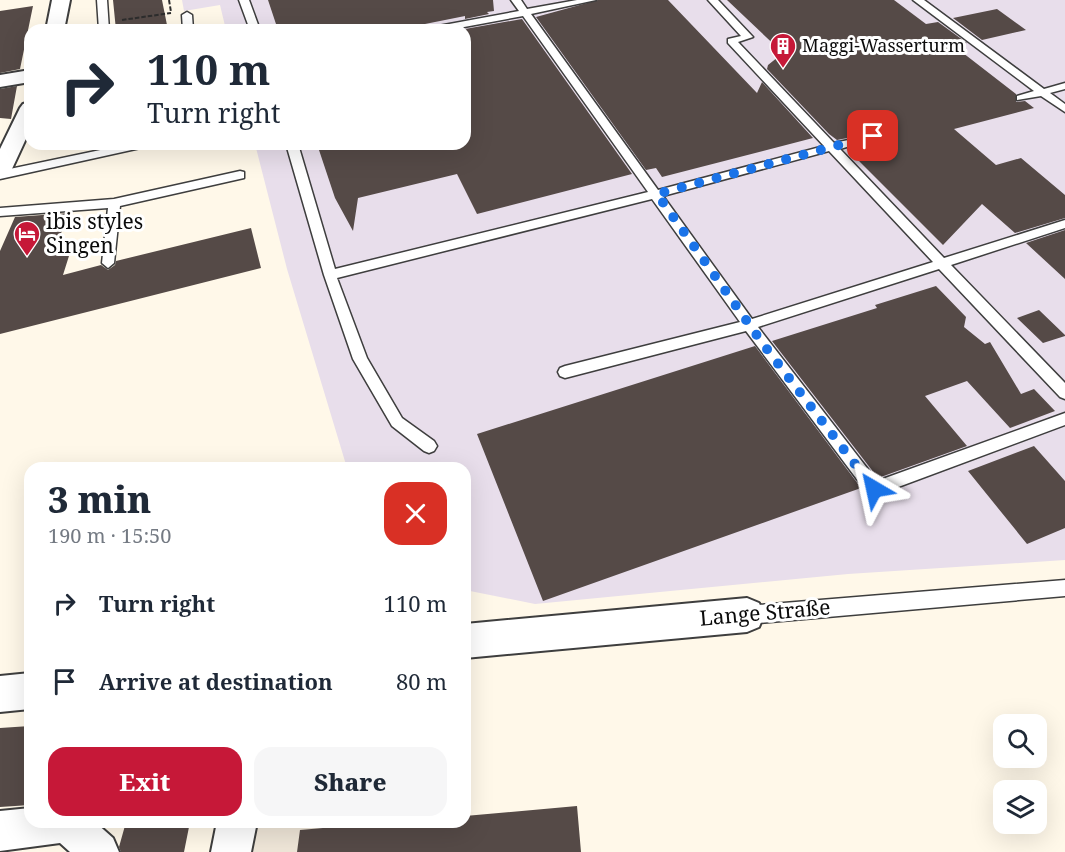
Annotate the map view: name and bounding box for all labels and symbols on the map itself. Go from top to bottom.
building icon: Maggi-Wasserturm [768,31,798,69]
place label: Maggi-Wasserturm [802,33,965,57]
pin [847,110,898,161]
place label: ibis styles Singen [46,207,143,259]
hotel icon: ibis styles Singen [12,219,42,257]
position arrow [842,457,906,521]
street label: Lange Straße [698,592,832,632]

